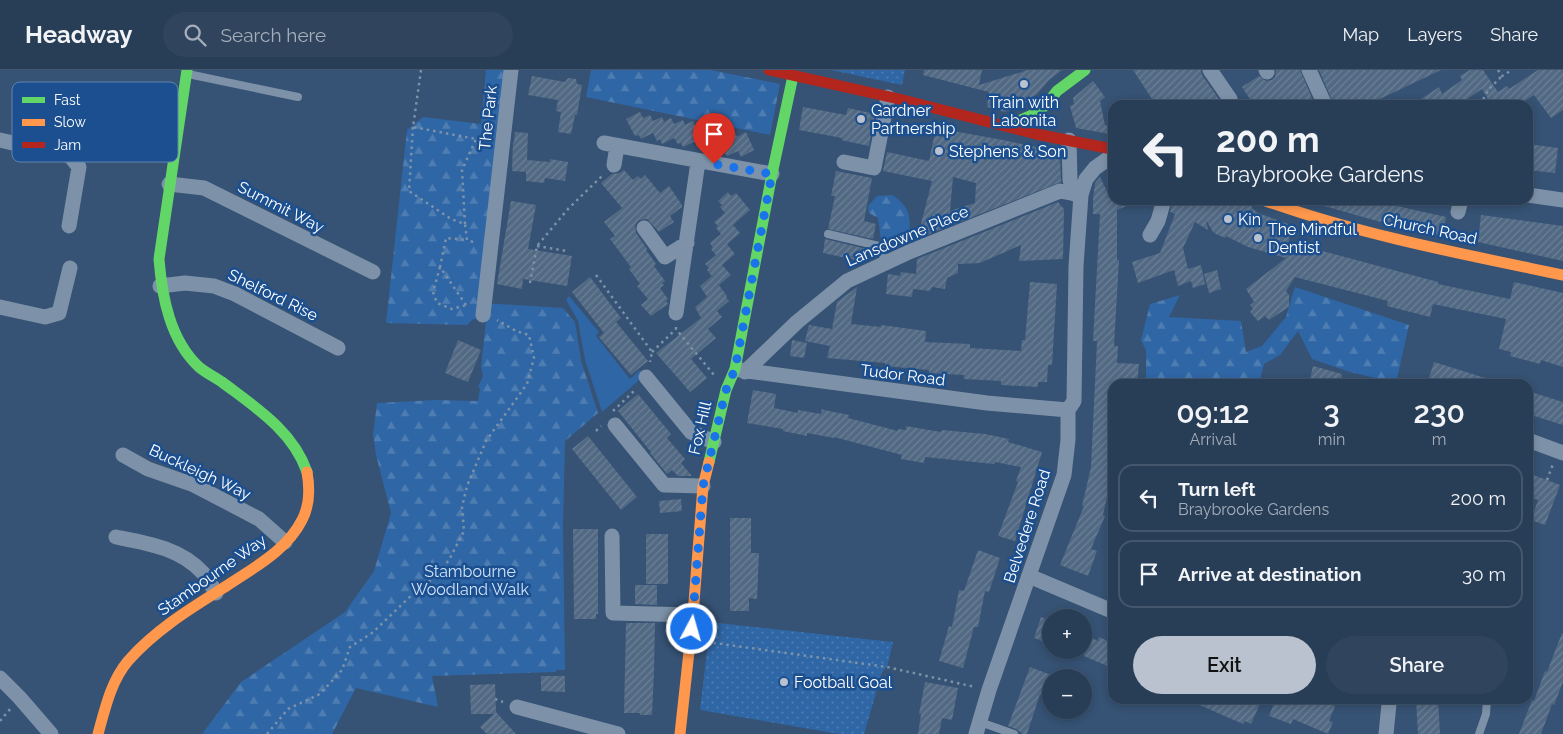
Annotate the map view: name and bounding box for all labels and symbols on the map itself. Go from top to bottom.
marker: Train with Labonita [1018,78,1030,90]
legend [12,82,178,162]
street label: The Park [475,84,501,151]
text: Fast [54,92,81,108]
place label: Train with Labonita [989,93,1059,130]
place label: Gardner Partnership [871,101,955,138]
pin [693,113,735,164]
marker: Gardner Partnership [855,113,867,125]
text: Slow [54,114,86,130]
text: Jam [54,137,81,153]
place label: Stephens & Son [949,142,1066,161]
marker: Stephens & Son [933,145,945,157]
street label: Summit Way [235,177,327,237]
street label: Lansdowne Place [843,202,971,270]
place label: Kin [1238,210,1261,229]
street label: Church Road [1381,210,1479,248]
marker: Kin [1222,213,1234,225]
place label: The Mindful Dentist [1268,220,1357,257]
marker: The Mindful Dentist [1252,232,1264,244]
street label: Shelford Rise [225,265,321,325]
street label: Tudor Road [860,360,946,390]
street label: Fox Hill [685,399,715,457]
street label: Buckleigh Way [146,440,254,504]
street label: Belvedere Road [1000,467,1054,585]
street label: Stambourne Way [154,530,270,620]
park label: Stambourne Woodland Walk [411,562,530,599]
position arrow [665,602,717,654]
place label: Football Goal [794,673,893,692]
marker: Football Goal [778,676,790,688]

